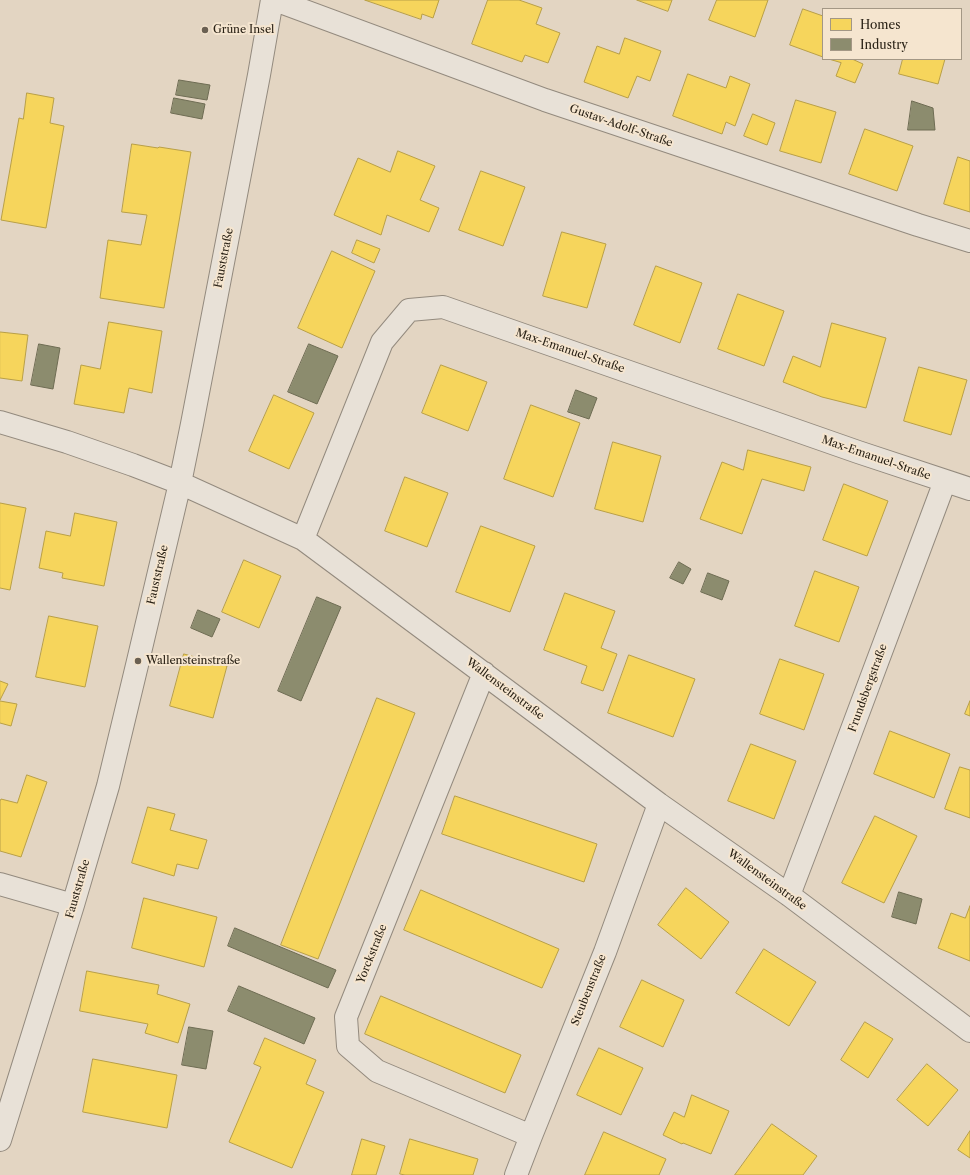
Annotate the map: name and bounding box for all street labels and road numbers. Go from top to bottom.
street label: Gustav-Adolf-Straße [568,102,674,150]
street label: Fauststraße [212,227,236,289]
street label: Max-Emanuel-Straße [514,326,626,376]
street label: Max-Emanuel-Straße [820,433,932,483]
street label: Fauststraße [145,544,171,606]
street label: Frundsbergstraße [846,642,890,734]
street label: Wallensteinstraße [463,655,547,723]
street label: Wallensteinstraße [725,847,809,913]
street label: Fauststraße [63,858,93,920]
street label: Yorckstraße [354,922,390,986]
street label: Steubenstraße [569,952,609,1028]

